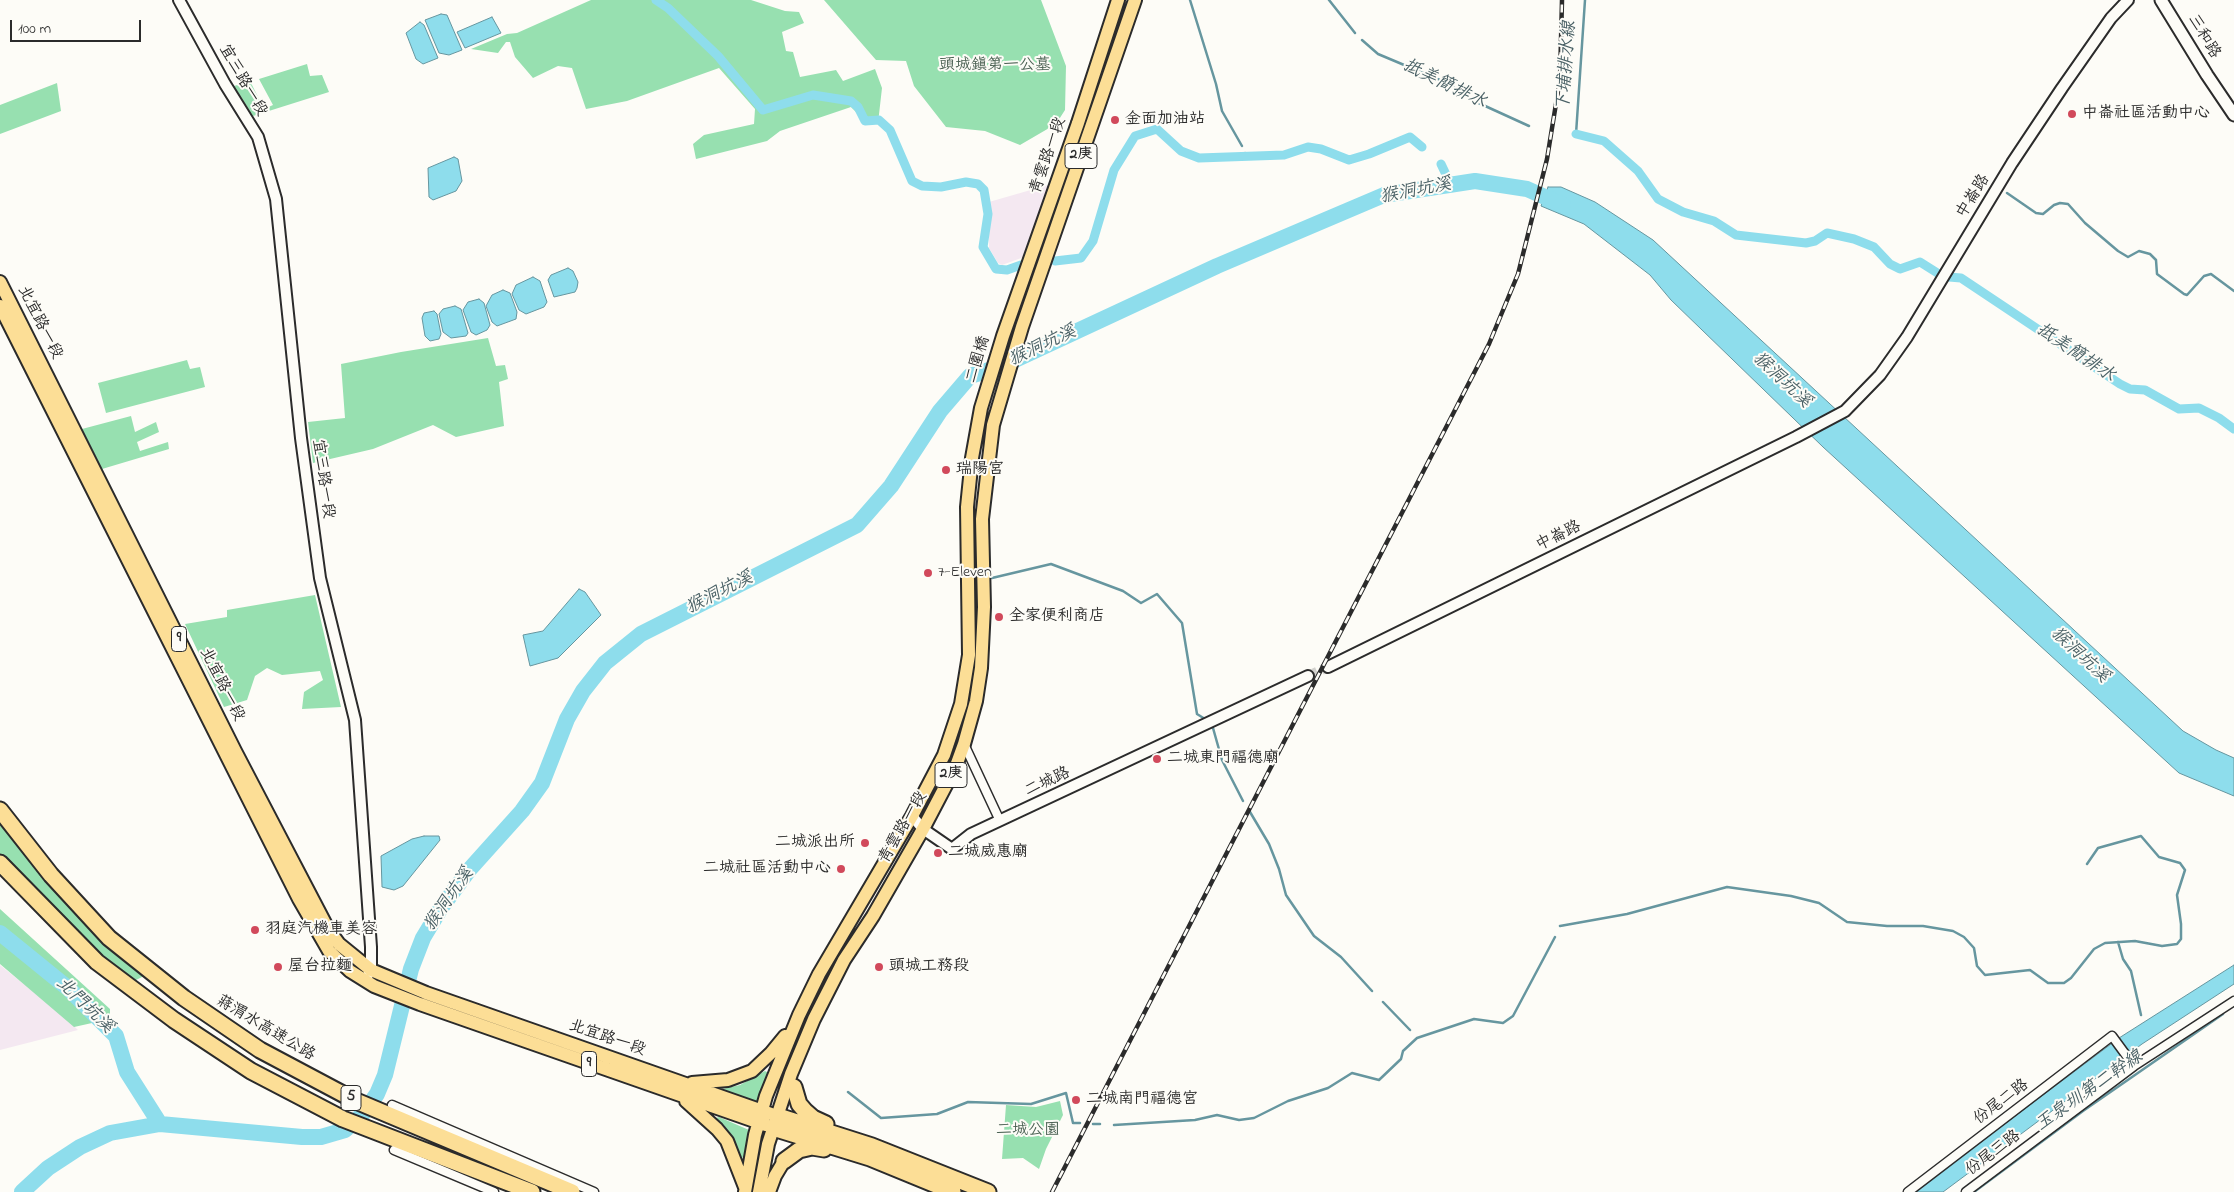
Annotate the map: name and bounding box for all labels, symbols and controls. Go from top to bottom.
scale bar [12,10,144,42]
street label: 三和路 [2182,11,2224,63]
text: 100 m [18,18,51,40]
water label: 下埔排水線 [1554,20,1582,112]
street label: 宜三路一段 [214,42,270,120]
park label: 頭城鎮第一公墓 [939,56,1051,76]
water label: 抵美簡排水 [1399,56,1489,114]
place label: 中崙社區活動中心 [2082,104,2210,124]
marker: 中崙社區活動中心 [2066,108,2078,120]
place label: 金面加油站 [1125,110,1205,130]
marker: 金面加油站 [1109,114,1121,126]
street label: 青雲路一段 [1027,115,1071,197]
road number: 2庚 [1065,144,1097,168]
street label: 中崙路 [1953,172,1995,222]
water label: 猴洞坑溪 [1379,175,1453,209]
street label: 北宜路一段 [12,283,66,363]
water label: 抵美簡排水 [2032,320,2118,388]
water label: 猴洞坑溪 [1006,322,1080,372]
street label: 二圍橋 [963,334,995,386]
water label: 猴洞坑溪 [1747,349,1815,413]
street label: 宜三路一段 [307,438,337,520]
place label: 瑞陽宮 [956,460,1004,480]
marker: 瑞陽宮 [940,464,952,476]
street label: 中崙路 [1533,518,1585,556]
place label: 7-Eleven [938,563,992,583]
marker: 7-Eleven [922,567,934,579]
water label: 猴洞坑溪 [683,568,757,620]
place label: 全家便利商店 [1009,607,1105,627]
marker: 全家便利商店 [993,611,1005,623]
water label: 猴洞坑溪 [2045,624,2113,688]
road number: 9 [172,626,186,652]
street label: 北宜路一段 [194,645,248,725]
place label: 二城東門福德廟 [1167,749,1279,769]
marker: 二城東門福德廟 [1151,753,1163,765]
road number: 2庚 [935,762,967,788]
street label: 二城路 [1022,764,1074,802]
street label: 青雲路一段 [876,789,932,867]
place label: 二城派出所 [775,833,855,853]
marker: 二城派出所 [859,837,871,849]
place label: 二城威惠廟 [948,843,1028,863]
marker: 二城威惠廟 [932,847,944,859]
place label: 二城社區活動中心 [703,859,831,879]
marker: 二城社區活動中心 [835,863,847,875]
water label: 猴洞坑溪 [421,864,479,936]
place label: 羽庭汽機車美容 [265,920,377,940]
marker: 羽庭汽機車美容 [249,924,261,936]
place label: 屋台拉麵 [288,957,352,977]
place label: 頭城工務段 [889,957,969,977]
marker: 屋台拉麵 [272,961,284,973]
marker: 頭城工務段 [873,961,885,973]
water label: 北門坑溪 [51,973,117,1039]
street label: 蔣渭水高速公路 [212,992,318,1066]
street label: 北宜路一段 [566,1017,648,1061]
water label: 玉泉圳第二幹線 [2032,1047,2148,1137]
road number: 9 [582,1052,596,1076]
street label: 份尾二路 [1971,1076,2033,1130]
road number: 5 [341,1086,361,1110]
place label: 二城南門福德宮 [1086,1090,1198,1110]
marker: 二城南門福德宮 [1070,1094,1082,1106]
park label: 二城公園 [996,1121,1060,1141]
street label: 份尾三路 [1963,1127,2025,1181]

